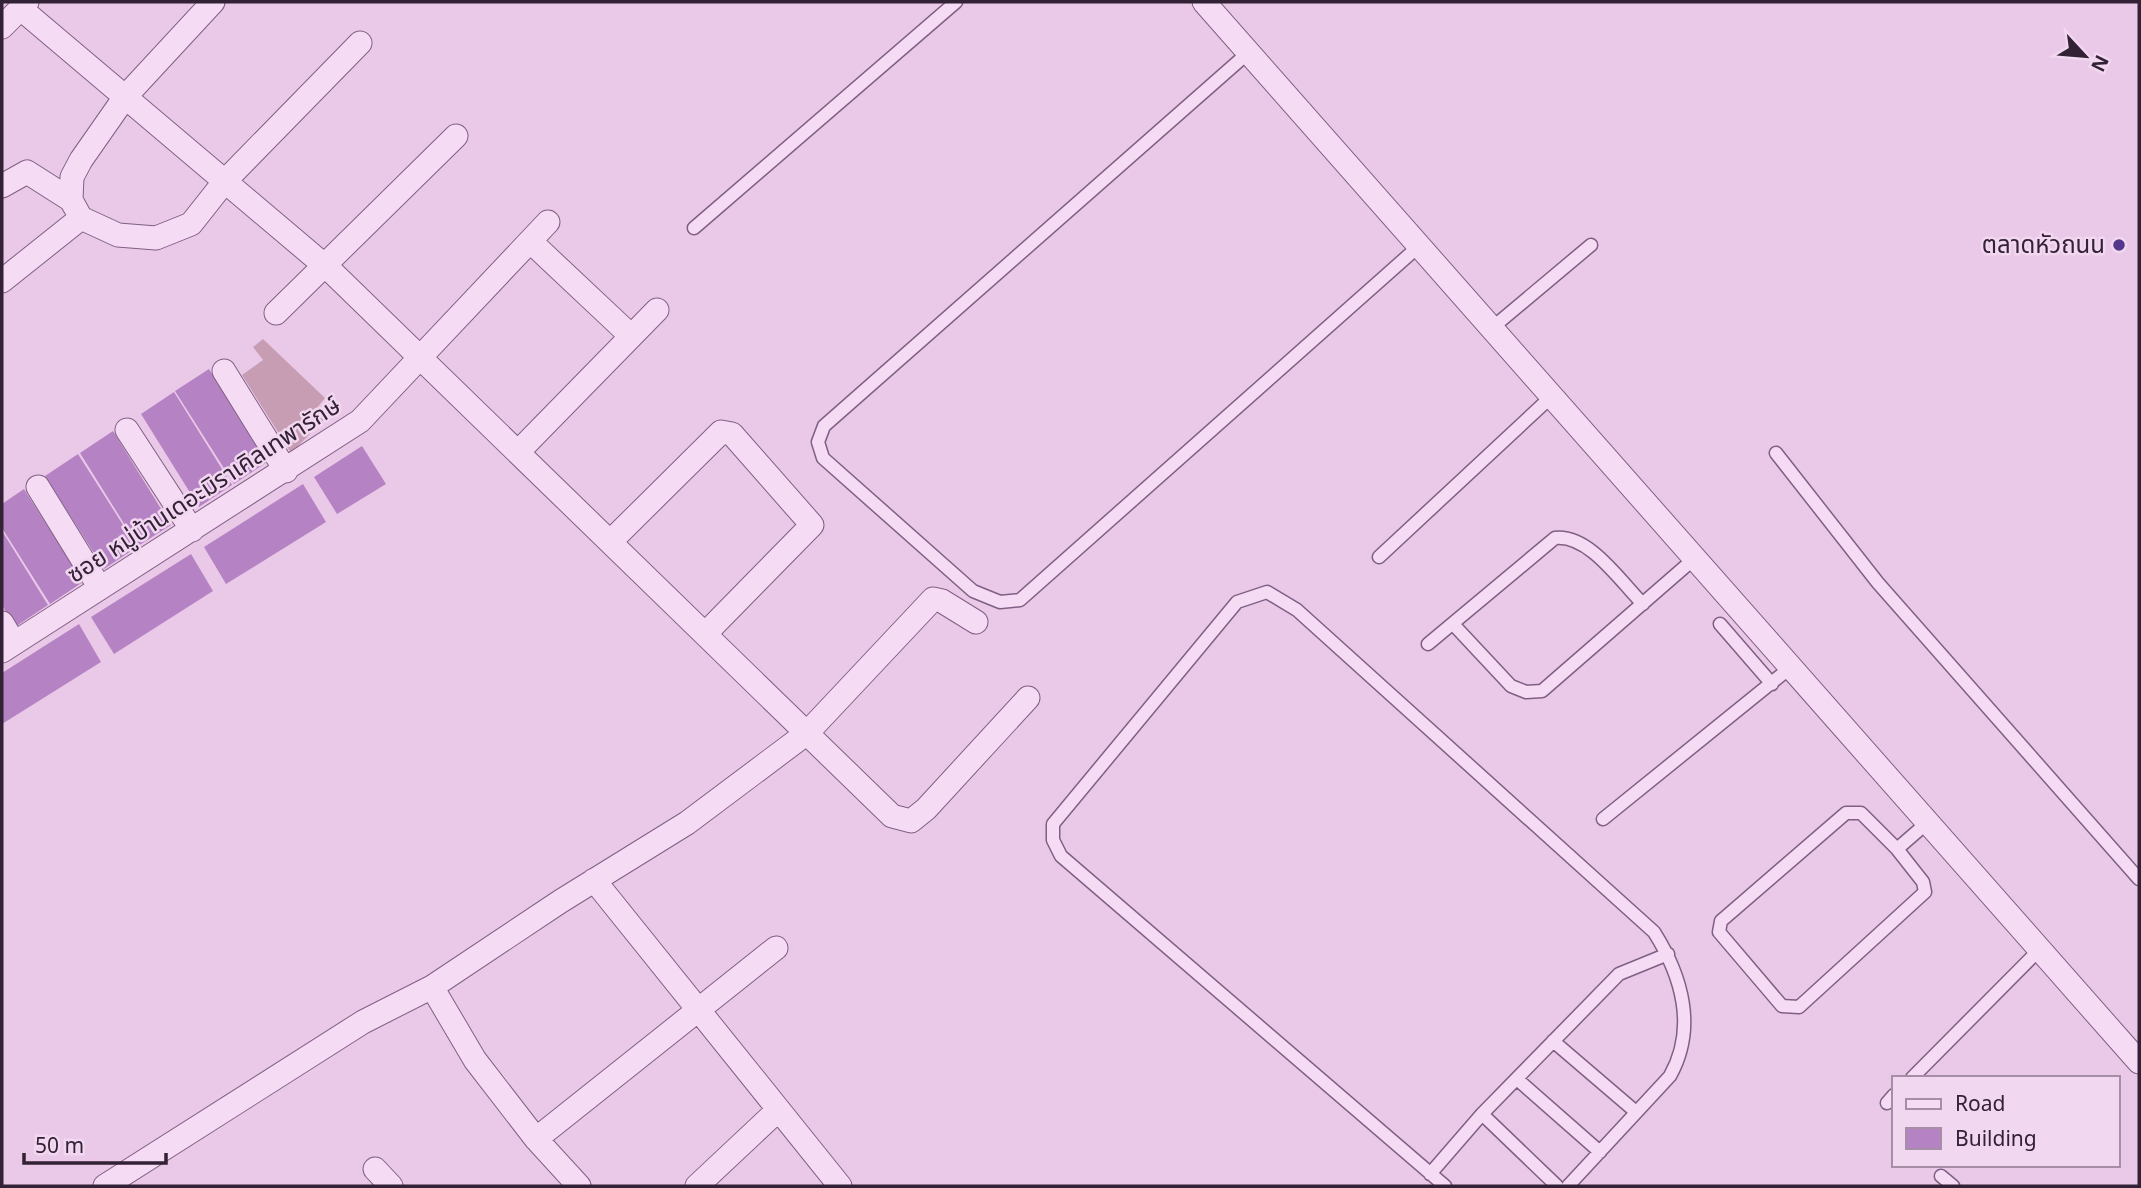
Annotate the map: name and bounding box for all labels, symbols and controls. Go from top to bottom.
north arrow [2050,21,2120,91]
text: N [2083,49,2115,76]
place label: ตลาดหัวถนน [1982,228,2105,264]
marker: ตลาดหัวถนน [2111,237,2127,253]
street label: ซอย หมู่บ้านเดอะมิราเคิลเทพารักษ์ [61,389,349,593]
legend [1892,1076,2120,1167]
text: Road [1955,1089,2005,1120]
scale bar [24,1122,166,1166]
text: Building [1955,1124,2037,1155]
text: 50 m [35,1131,84,1162]

